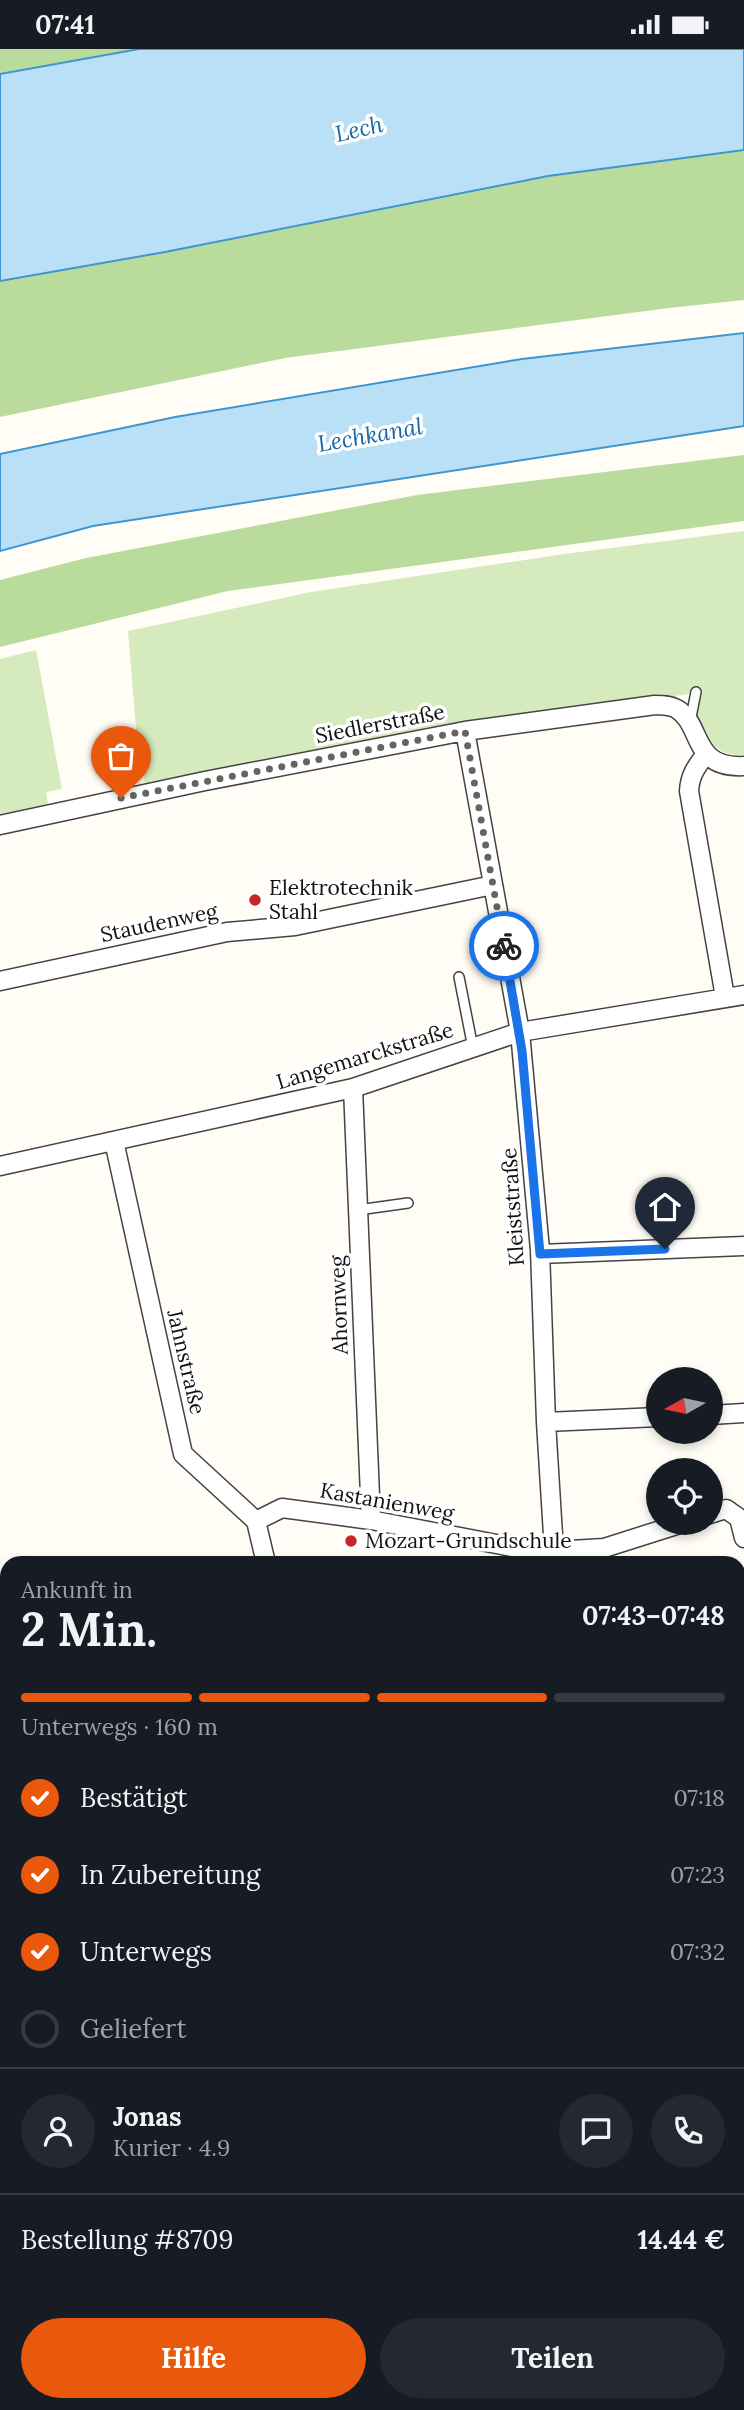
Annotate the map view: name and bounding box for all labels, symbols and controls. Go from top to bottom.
text: 07:41 [35,8,95,41]
water label: Lech [332,109,386,148]
water label: Lechkanal [315,411,425,458]
street label: Siedlerstraße [313,698,447,749]
pin [91,726,151,798]
icon: bag [102,737,140,775]
place label: Elektrotechnik Stahl [269,874,414,925]
marker: Elektrotechnik Stahl [247,892,263,908]
street label: Staudenweg [98,897,220,948]
courier [469,911,539,981]
icon: bike [485,927,523,965]
street label: Langemarckstraße [273,1016,456,1095]
street label: Kleiststraße [495,1147,530,1267]
pin [635,1177,695,1249]
icon: home [646,1188,684,1226]
street label: Ahornweg [323,1255,354,1356]
street label: Jahnstraße [161,1306,212,1417]
north arrow [646,1367,723,1444]
map controls [646,1367,723,1535]
button: locate [646,1458,723,1535]
street label: Kastanienweg [318,1476,457,1527]
place label: Mozart-Grundschule [365,1527,572,1554]
marker: Mozart-Grundschule [343,1533,359,1549]
text: Ankunft in [21,1575,133,1604]
text: 07:43–07:48 [582,1599,725,1632]
text: 2 Min. [21,1600,157,1659]
text: Unterwegs · 160 m [21,1712,218,1741]
icon: check [21,1779,59,1817]
text: Bestätigt [80,1781,187,1814]
text: 07:18 [674,1783,725,1812]
icon: check [21,1856,59,1894]
text: In Zubereitung [80,1858,260,1891]
text: 07:23 [670,1860,725,1889]
icon: check [21,1933,59,1971]
text: Unterwegs [80,1935,212,1968]
text: 07:32 [670,1937,725,1966]
text: Geliefert [80,2012,187,2045]
button: person [21,2094,95,2168]
button: chat [559,2094,633,2168]
button: phone [651,2094,725,2168]
text: Jonas [113,2100,182,2133]
text: Kurier · 4.9 [113,2133,230,2162]
text: Bestellung #8709 [21,2223,233,2256]
text: 14.44 € [638,2223,725,2256]
button: Hilfe [21,2318,366,2398]
button: Teilen [380,2318,725,2398]

